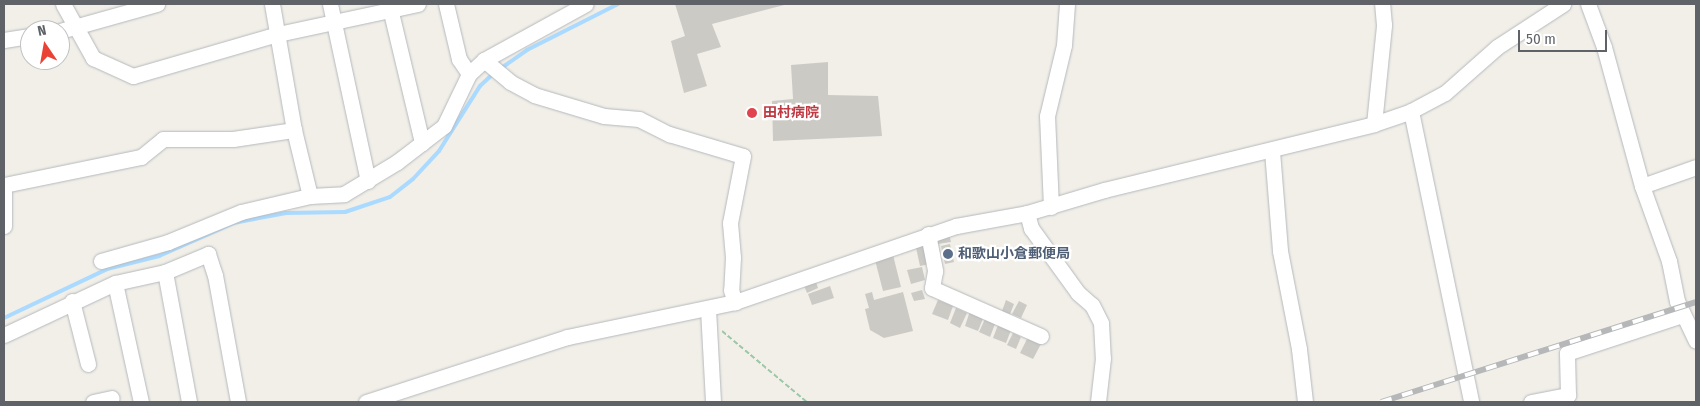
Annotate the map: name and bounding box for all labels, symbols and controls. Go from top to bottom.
north arrow [20,20,70,70]
scale bar [1520,20,1609,52]
text: N [36,22,48,40]
text: 50 m [1526,30,1556,48]
place label: 田村病院 [763,105,819,121]
marker: 田村病院 [745,106,759,120]
place label: 和歌山小倉郵便局 [958,246,1070,262]
marker: 和歌山小倉郵便局 [942,248,954,260]

